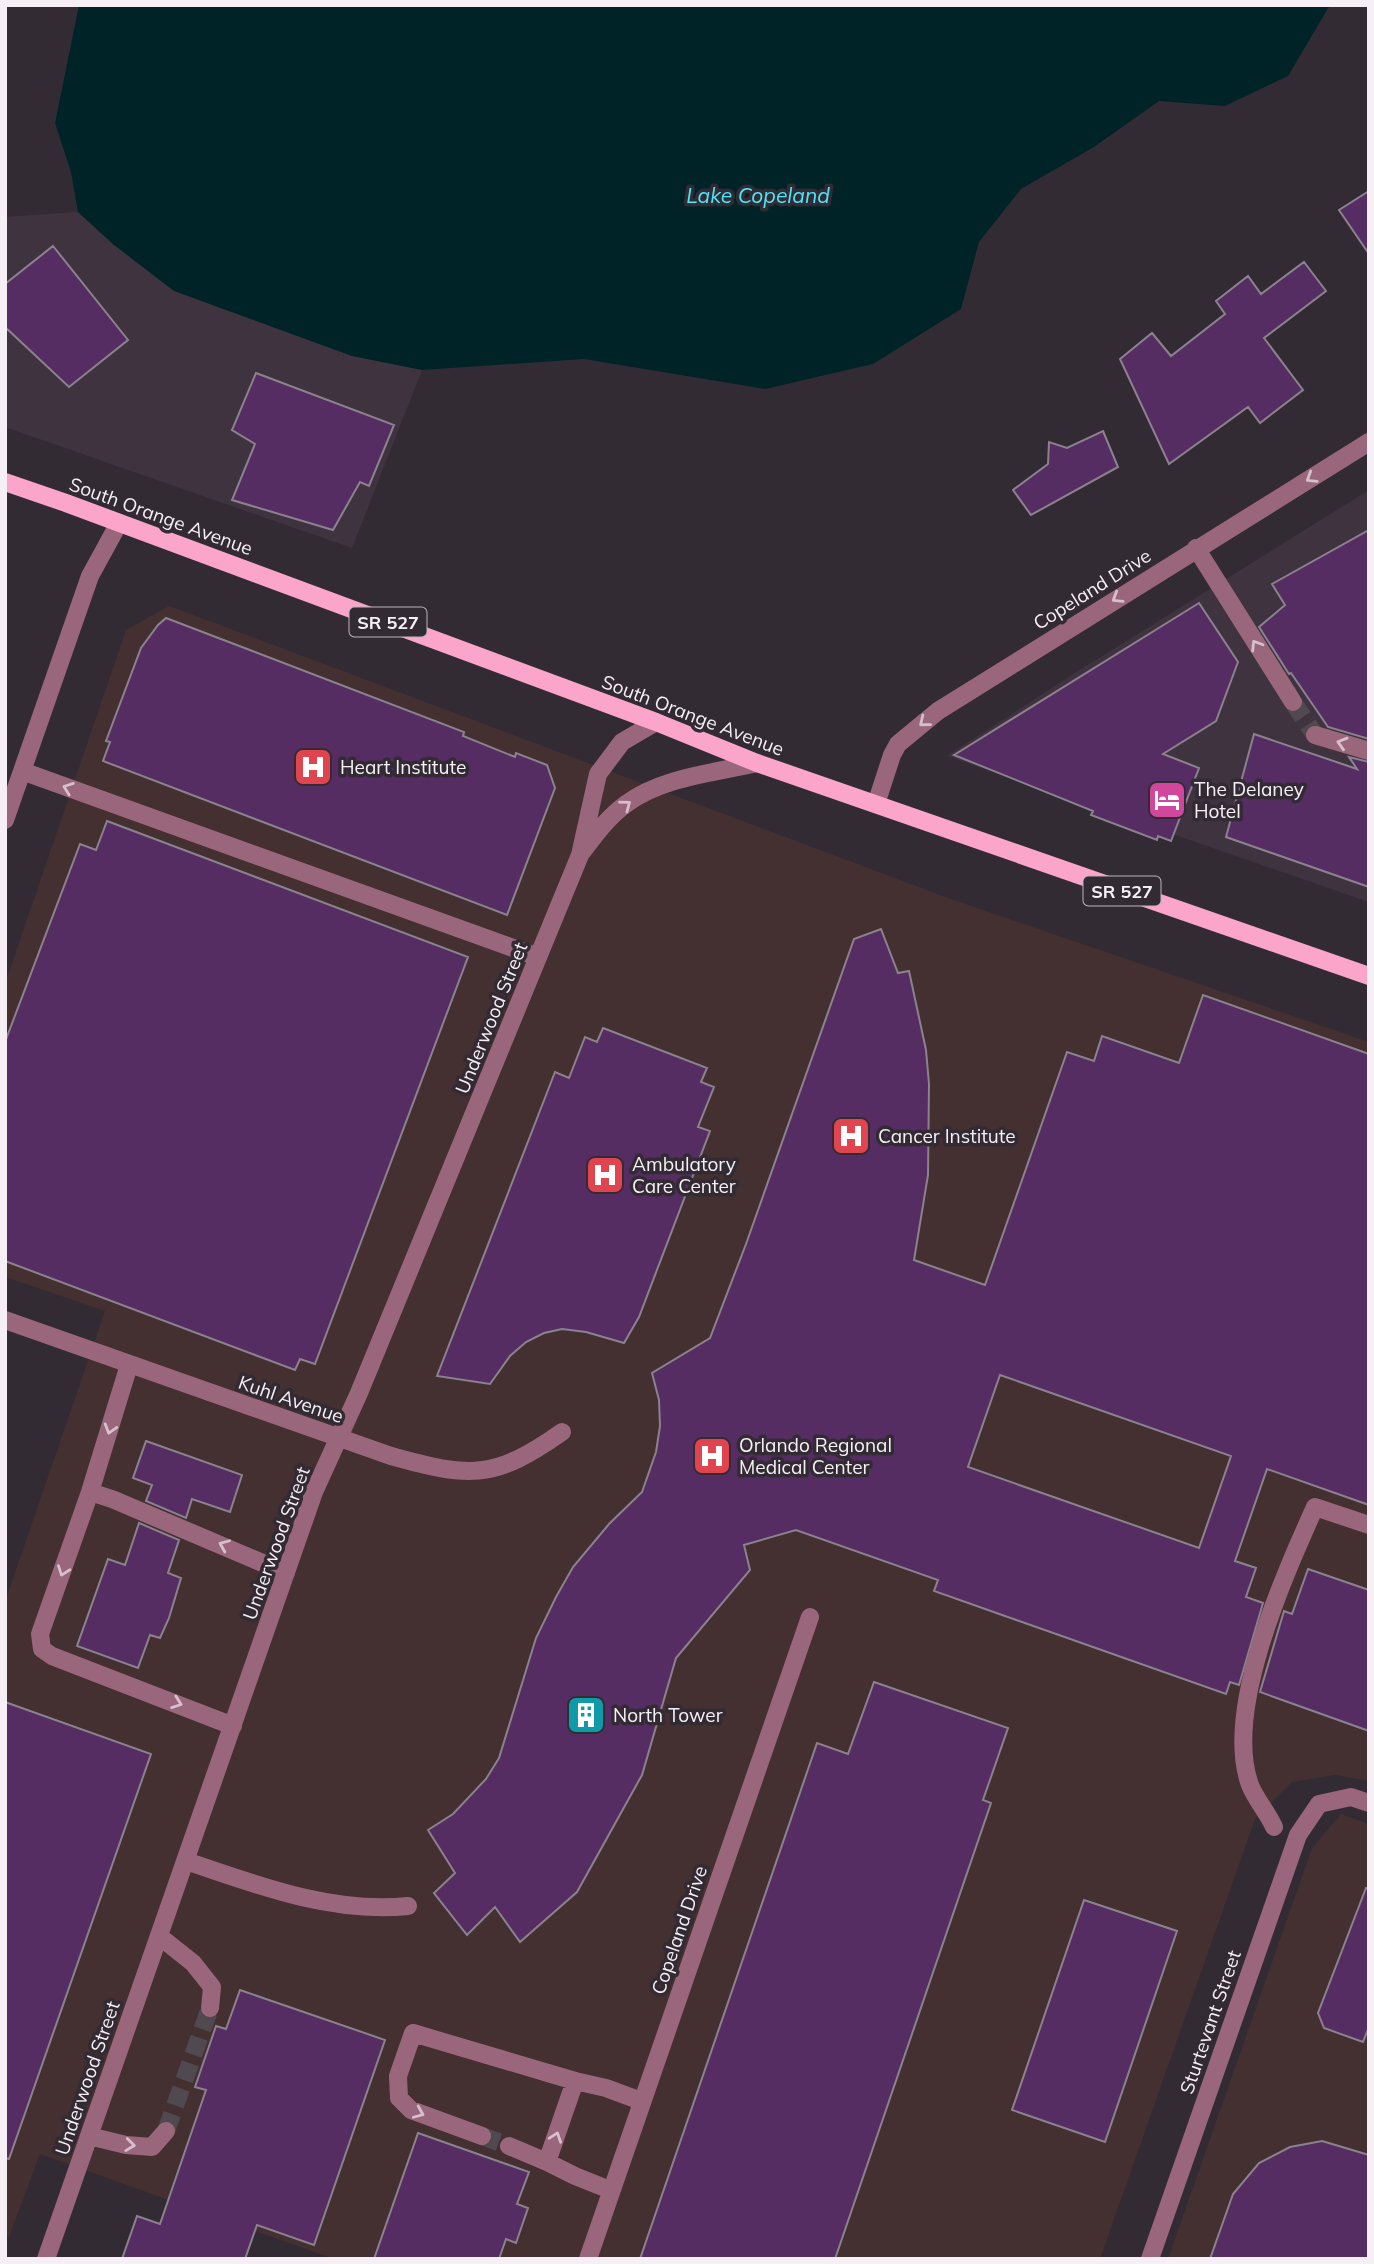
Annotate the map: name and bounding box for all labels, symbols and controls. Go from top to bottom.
water label: Lake Copeland [686,182,830,208]
one-way arrow [1305,470,1318,483]
street label: South Orange Avenue [66,472,256,560]
street label: Copeland Drive [1029,543,1155,635]
one-way arrow [1112,590,1125,603]
road number: SR 527 [350,608,426,636]
one-way arrow [1252,639,1265,652]
street label: South Orange Avenue [598,669,788,761]
one-way arrow [919,714,932,726]
one-way arrow [1336,737,1349,751]
hospital icon: Heart Institute [292,746,334,788]
place label: Heart Institute [340,755,466,779]
place label: The Delaney Hotel [1194,777,1304,823]
hotel icon: The Delaney Hotel [1146,779,1188,821]
one-way arrow [62,782,74,796]
one-way arrow [618,801,631,814]
road number: SR 527 [1084,876,1160,906]
street label: Underwood Street [450,938,532,1097]
hospital icon: Cancer Institute [830,1115,872,1157]
place label: Cancer Institute [878,1124,1016,1148]
place label: Ambulatory Care Center [632,1152,736,1198]
hospital icon: Ambulatory Care Center [584,1154,626,1196]
street label: Kuhl Avenue [235,1370,347,1428]
one-way arrow [104,1422,119,1434]
place label: Orlando Regional Medical Center [739,1433,892,1479]
hospital icon: Orlando Regional Medical Center [691,1435,733,1477]
street label: Underwood Street [237,1463,315,1623]
one-way arrow [218,1539,231,1553]
one-way arrow [57,1565,71,1577]
building icon: North Tower [565,1694,607,1736]
one-way arrow [171,1695,183,1709]
place label: North Tower [613,1703,723,1727]
street label: Copeland Drive [646,1863,712,1997]
street label: Sturtevant Street [1174,1947,1246,2097]
street label: Underwood Street [49,1998,125,2158]
one-way arrow [413,2104,425,2118]
one-way arrow [548,2131,562,2143]
one-way arrow [124,2137,136,2152]

